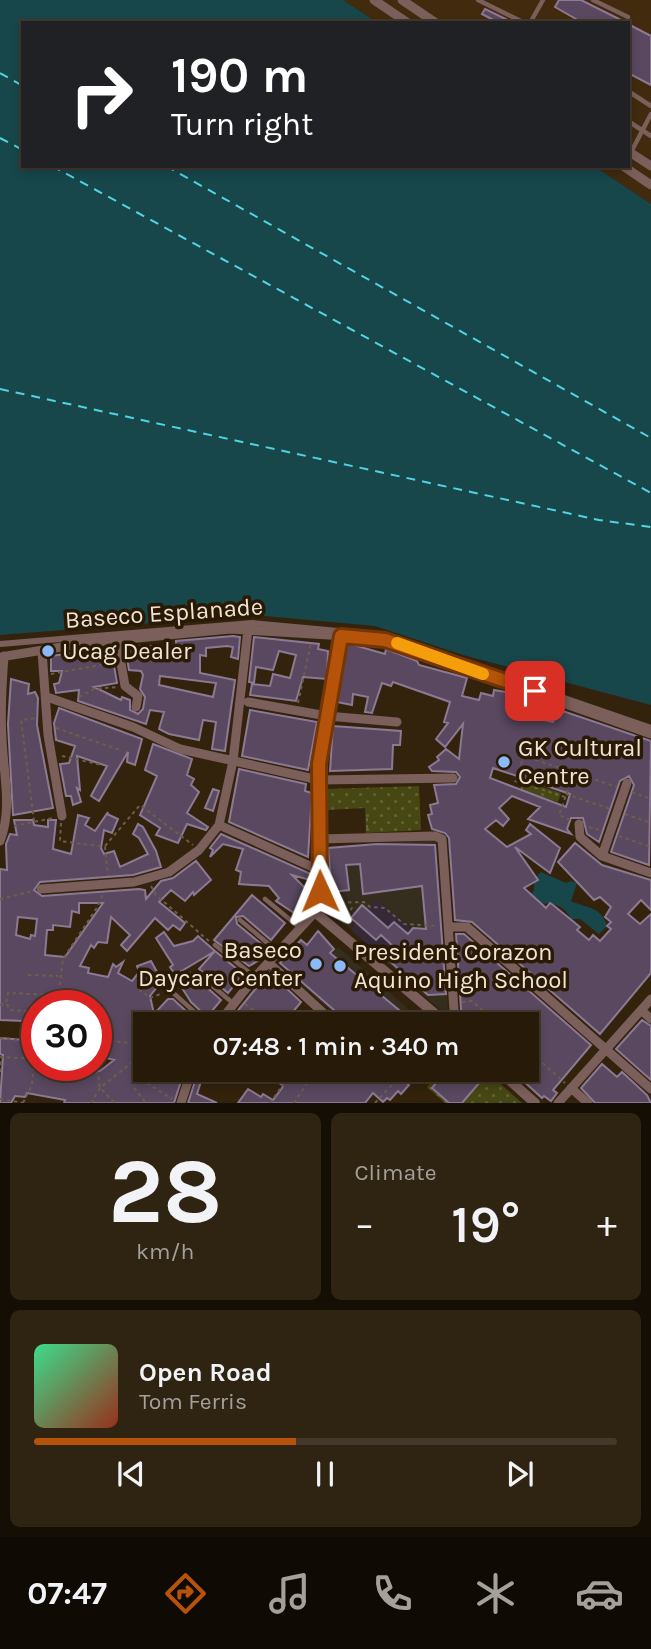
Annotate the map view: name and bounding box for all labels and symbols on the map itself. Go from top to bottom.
street label: Baseco Esplanade [64,592,264,634]
place label: Ucag Dealer [62,637,192,665]
marker: Ucag Dealer [40,643,56,659]
pin [505,661,565,721]
place label: GK Cultural Centre [518,734,642,790]
marker: GK Cultural Centre [496,754,512,770]
position arrow [283,854,357,928]
place label: Baseco Daycare Center [138,936,302,992]
place label: President Corazon Aquino High School [354,938,568,994]
marker: Baseco Daycare Center [308,956,324,972]
marker: President Corazon Aquino High School [332,958,348,974]
speed limit sign: 30 [21,990,112,1081]

